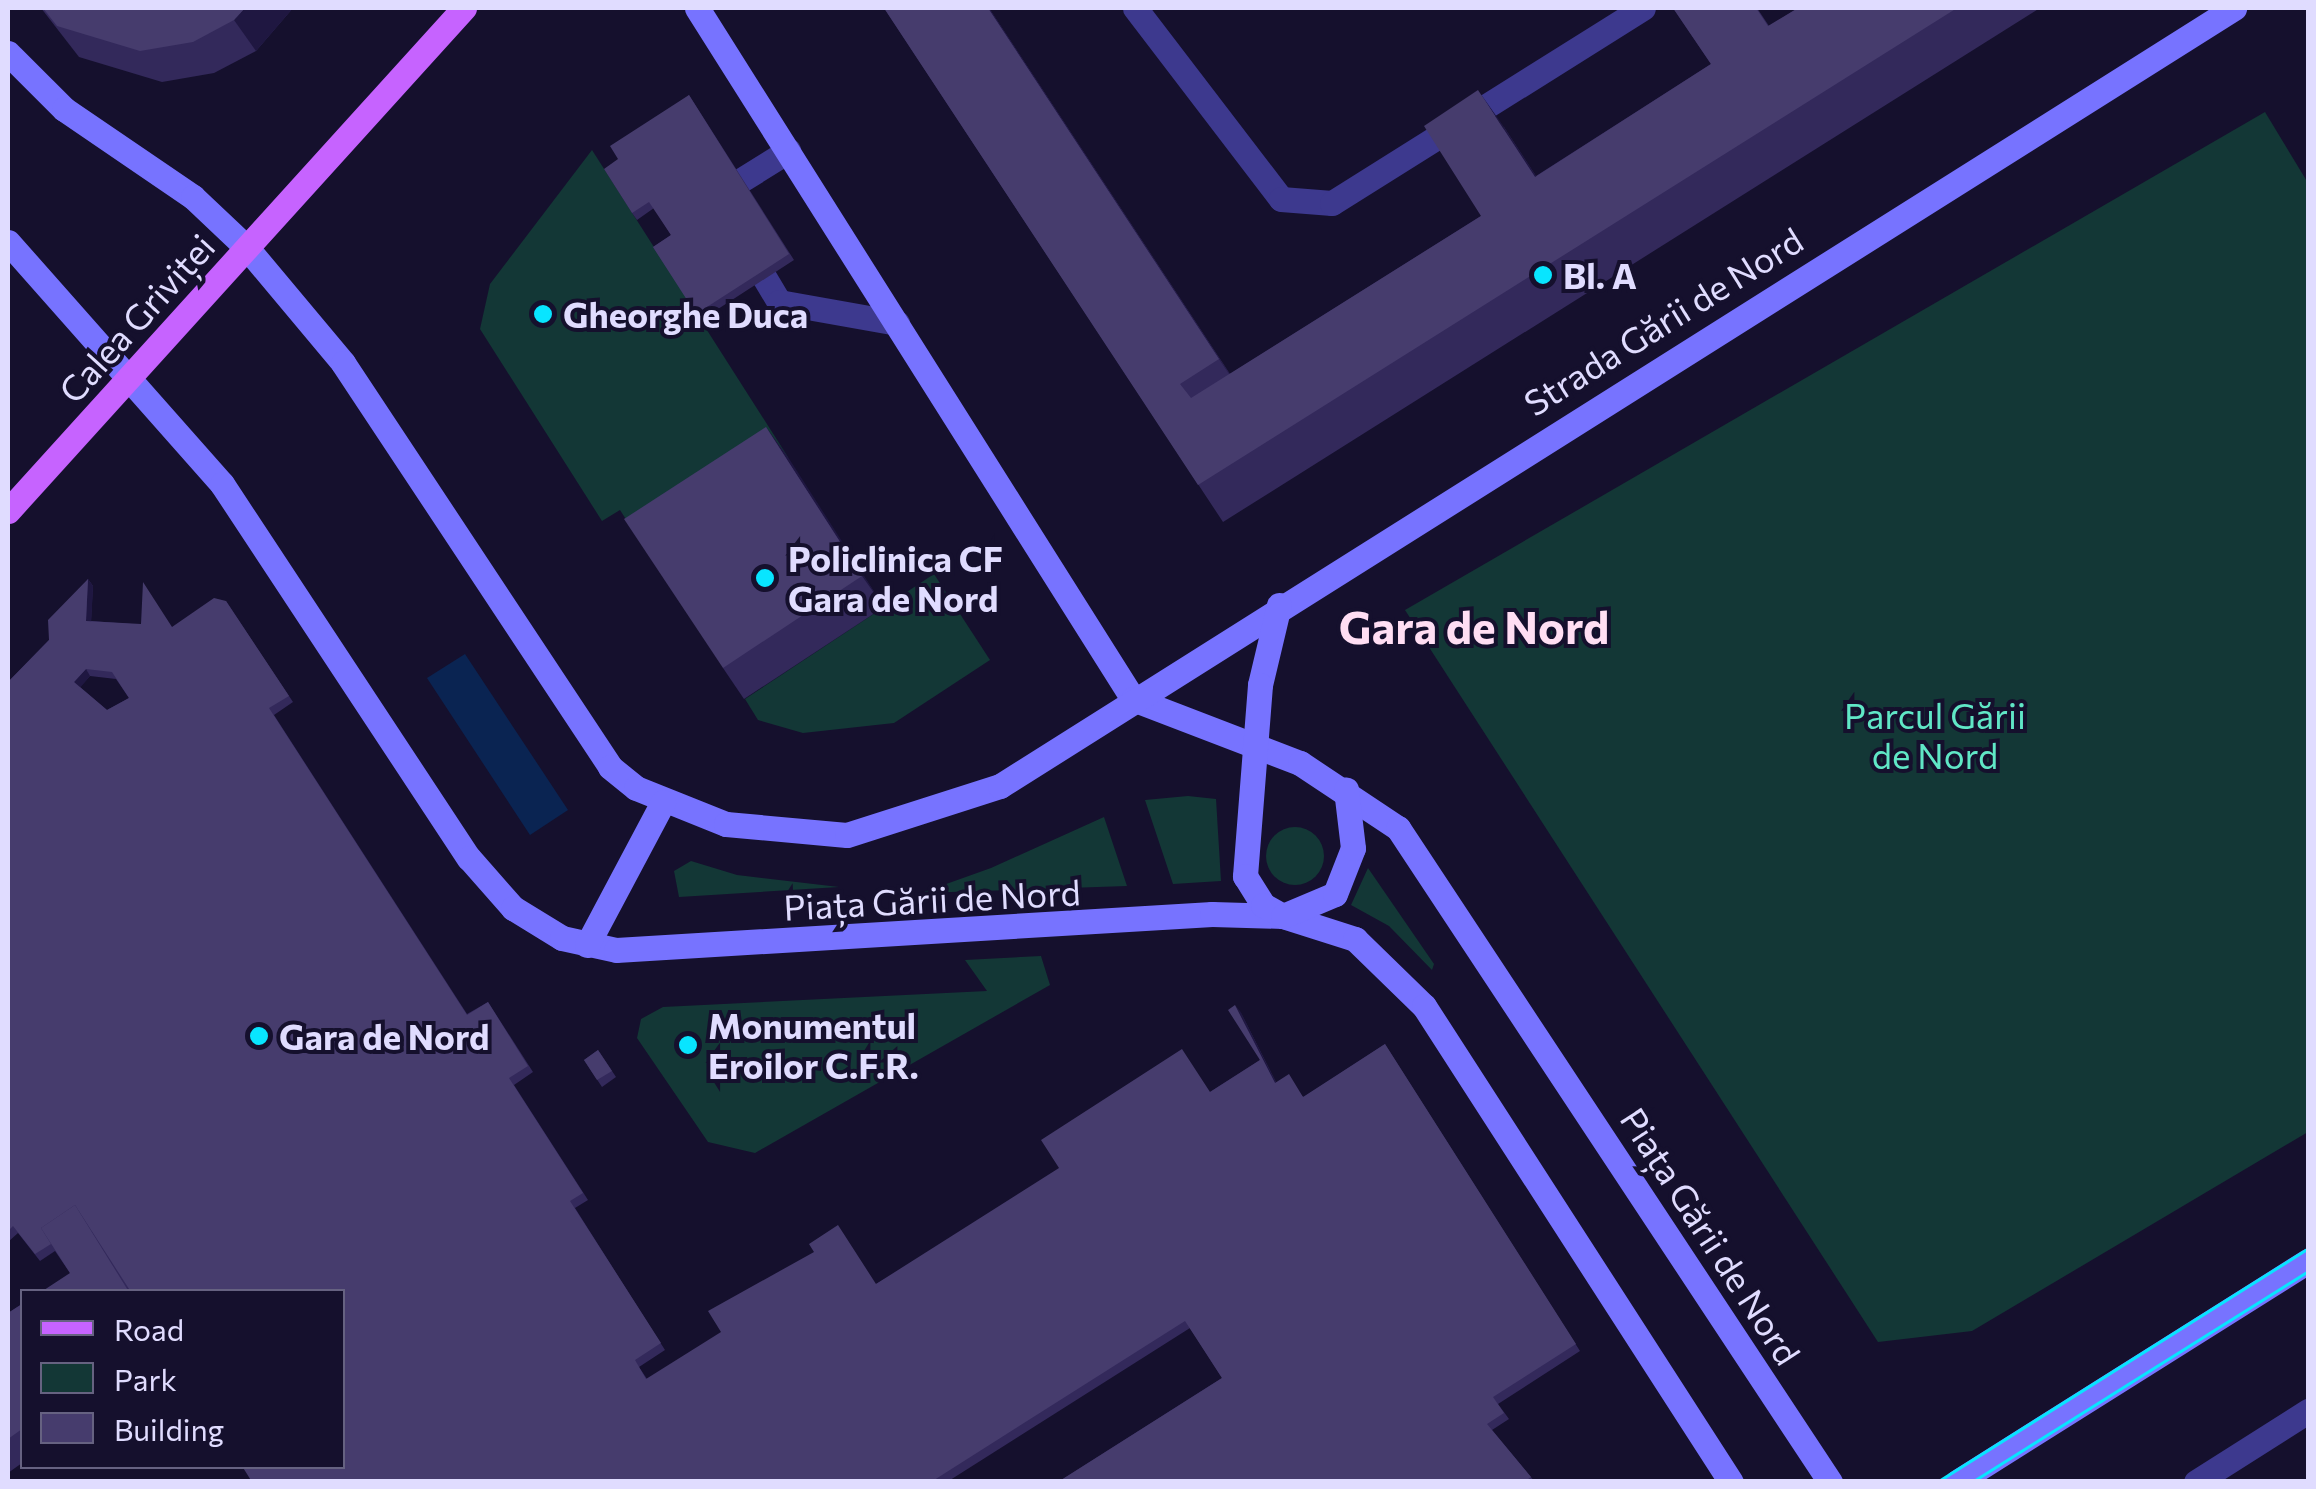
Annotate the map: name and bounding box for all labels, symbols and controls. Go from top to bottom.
street label: Strada Gării de Nord [1516,218,1810,424]
street label: Calea Griviței [50,225,222,411]
place label: Bl. A [1563,254,1637,296]
marker: Bl. A [1532,264,1554,286]
place label: Gheorghe Duca [563,293,808,335]
marker: Gheorghe Duca [532,303,554,325]
place label: Policlinica CF Gara de Nord [788,537,1003,619]
marker: Policlinica CF Gara de Nord [752,565,778,591]
district label: Gara de Nord [1339,599,1609,653]
park label: Parcul Gării de Nord [1844,694,2026,776]
street label: Piața Gării de Nord [782,870,1082,928]
place label: Monumentul Eroilor C.F.R. [708,1004,919,1086]
place label: Gara de Nord [279,1015,489,1057]
marker: Gara de Nord [248,1025,270,1047]
marker: Monumentul Eroilor C.F.R. [677,1034,699,1056]
street label: Piața Gării de Nord [1612,1100,1810,1372]
legend [20,1289,345,1469]
text: Road [114,1310,184,1347]
text: Park [114,1360,177,1397]
text: Building [114,1410,224,1447]

